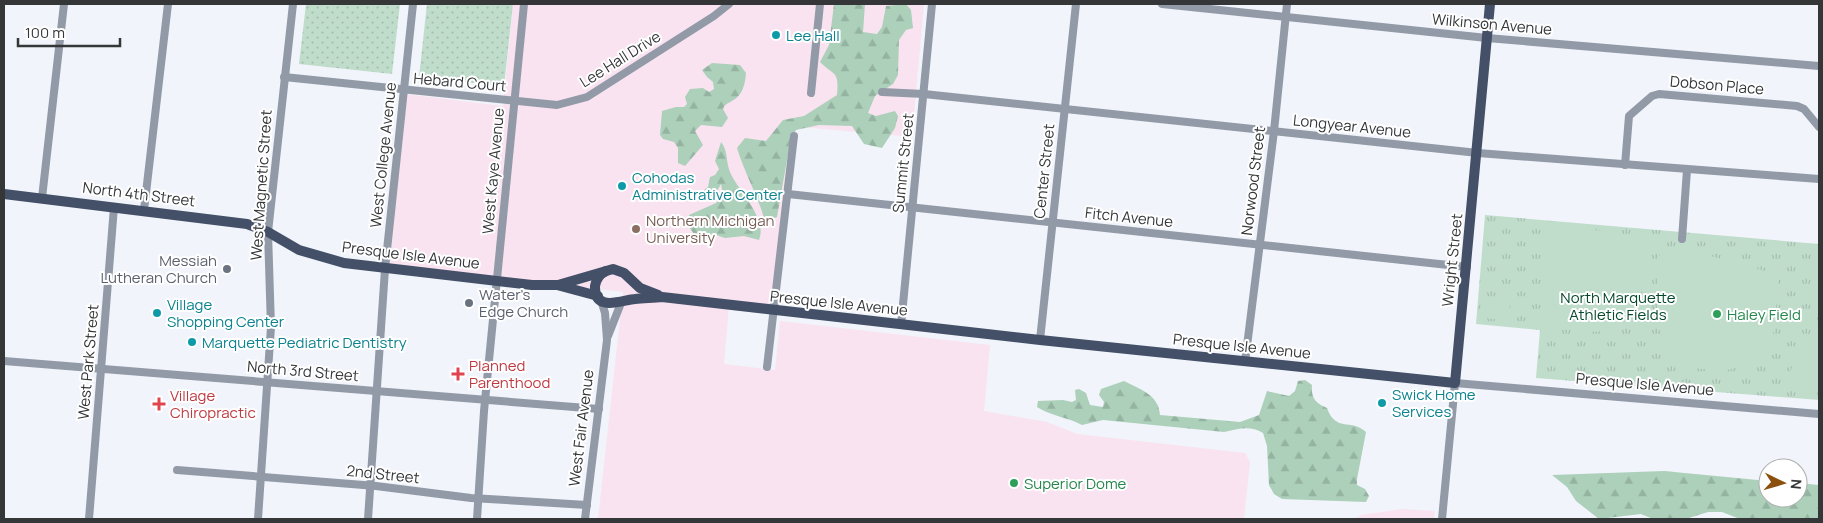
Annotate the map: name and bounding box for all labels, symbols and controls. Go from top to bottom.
street label: Wilkinson Avenue [1431,8,1553,40]
scale bar [18,15,120,47]
text: 100 m [25,22,65,43]
place label: Lee Hall [786,25,840,46]
street label: Lee Hall Drive [575,26,665,92]
marker: Lee Hall [770,29,782,41]
street label: Hebard Court [413,67,507,97]
street label: Dobson Place [1669,70,1765,100]
street label: West College Avenue [365,81,401,229]
street label: West Kaye Avenue [477,107,509,235]
street label: West Magnetic Street [245,109,277,261]
street label: Longyear Avenue [1292,109,1412,143]
street label: Summit Street [887,112,919,214]
street label: Center Street [1029,123,1059,219]
street label: Norwood Street [1236,125,1270,237]
place label: Cohodas Administrative Center [632,167,784,205]
street label: North 4th Street [82,177,196,211]
marker: Cohodas Administrative Center [616,180,628,192]
street label: Fitch Avenue [1084,202,1174,232]
place label: Northern Michigan University [646,210,775,248]
street label: Wright Street [1437,212,1467,308]
marker: Northern Michigan University [630,223,642,235]
street label: Presque Isle Avenue [341,236,481,274]
place label: Messiah Lutheran Church [100,250,217,288]
marker: Messiah Lutheran Church [221,263,233,275]
place label: Water's Edge Church [479,284,568,322]
street label: Presque Isle Avenue [769,285,909,321]
park label: North Marquette Athletic Fields [1560,287,1676,325]
place label: Village Shopping Center [167,294,285,332]
marker: Water's Edge Church [463,297,475,309]
street label: West Park Street [72,303,104,421]
place label: Haley Field [1727,304,1801,325]
marker: Village Shopping Center [151,307,163,319]
marker: Haley Field [1711,308,1723,320]
street label: Presque Isle Avenue [1172,328,1312,364]
place label: Marquette Pediatric Dentistry [202,332,407,353]
marker: Marquette Pediatric Dentistry [186,336,198,348]
place label: Planned Parenthood [469,355,550,393]
street label: North 3rd Street [246,356,360,386]
marker: Planned Parenthood [451,367,465,381]
street label: West Fair Avenue [563,368,599,488]
street label: Presque Isle Avenue [1575,368,1715,401]
place label: Swick Home Services [1392,384,1476,422]
place label: Village Chiropractic [170,385,256,423]
marker: Village Chiropractic [152,397,166,411]
marker: Swick Home Services [1376,397,1388,409]
north arrow [1758,458,1808,508]
street label: 2nd Street [345,460,421,488]
place label: Superior Dome [1024,473,1127,494]
marker: Superior Dome [1008,477,1020,489]
text: N [1787,478,1806,490]

